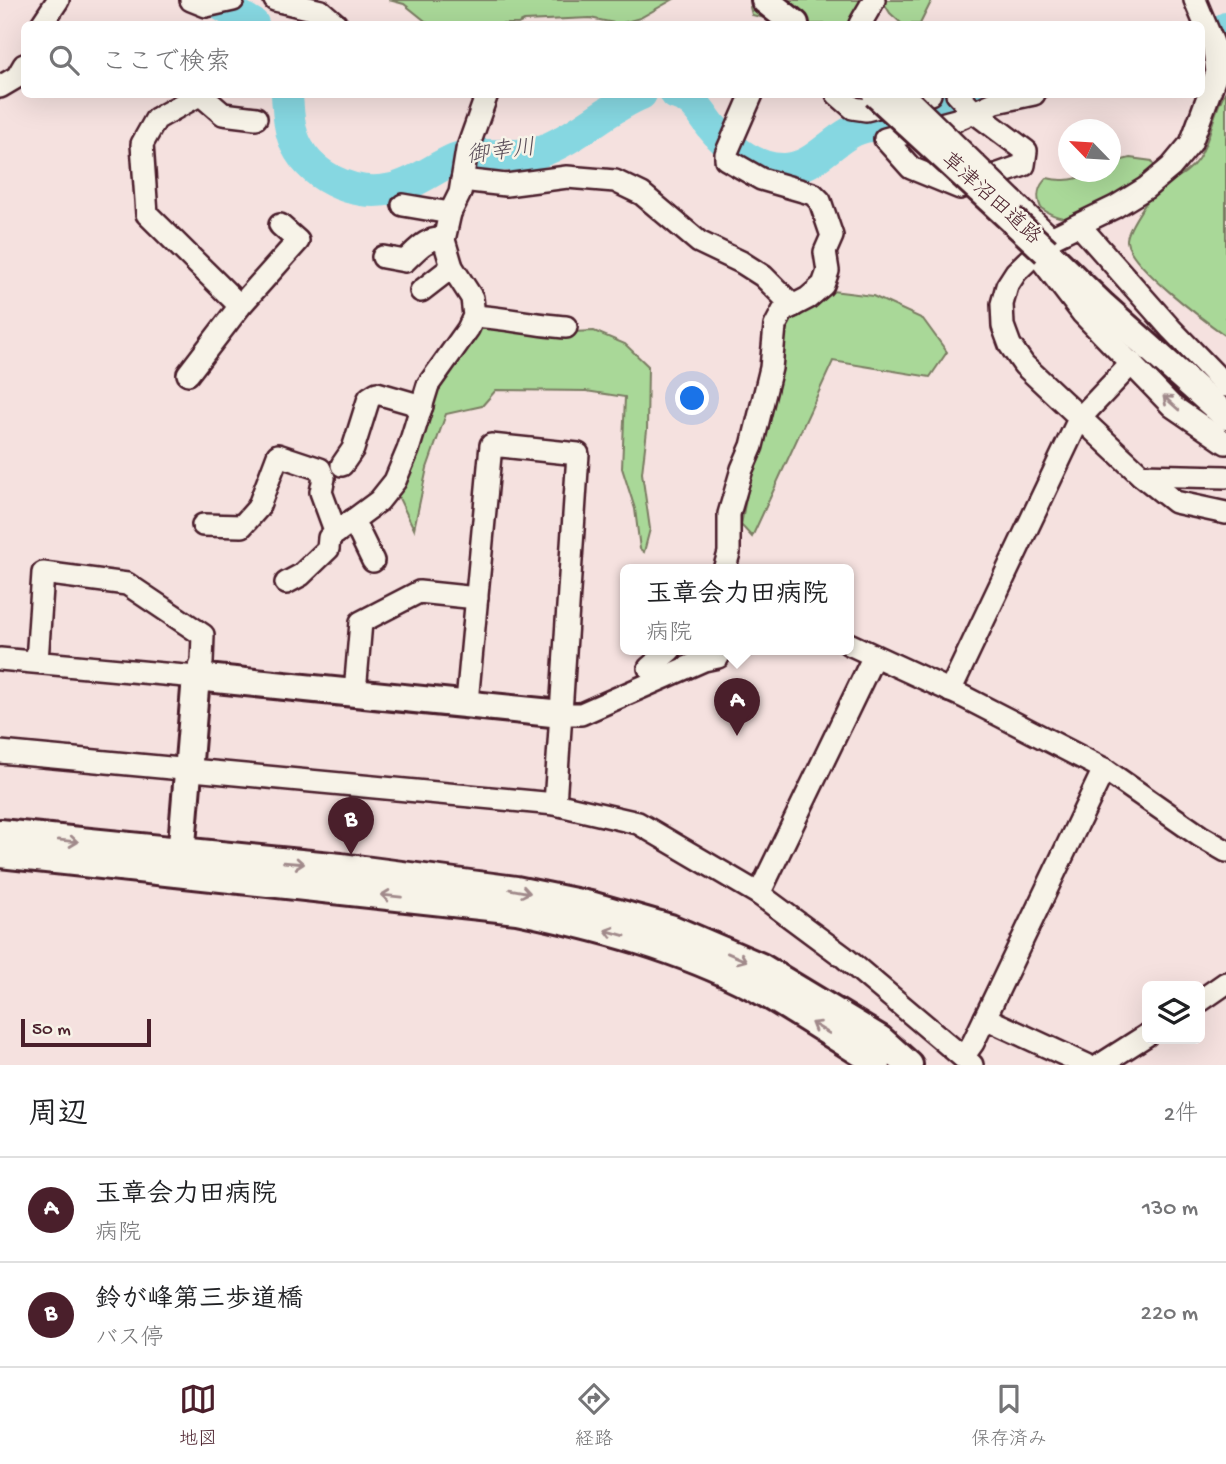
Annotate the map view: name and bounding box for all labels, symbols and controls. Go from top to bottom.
search box [21,21,1205,98]
icon: search [45,41,83,79]
text: ここで検索 [101,49,231,80]
north arrow [1058,119,1121,182]
water label: 御幸川 [465,134,537,171]
street label: 草津沼田道路 [935,148,1046,251]
your location [675,381,709,415]
one-way arrow [1162,395,1180,411]
popup [620,564,854,655]
text: 玉章会力田病院 [646,581,828,612]
text: 病院 [646,621,692,648]
pin: A [714,678,760,736]
pin: B [328,797,374,855]
one-way arrow [56,834,79,847]
one-way arrow [282,857,305,870]
one-way arrow [508,885,531,898]
one-way arrow [380,889,403,902]
one-way arrow [604,926,626,939]
one-way arrow [726,951,747,964]
map controls [1142,981,1205,1044]
button: layers [1142,981,1205,1044]
scale bar [21,1016,150,1048]
text: 50 m [32,1019,71,1042]
one-way arrow [811,1020,831,1034]
text: 周辺 [28,1099,88,1134]
text: 2件 [1164,1102,1198,1129]
text: 玉章会力田病院 [95,1181,277,1212]
text: A [44,1196,58,1223]
text: 130 m [1142,1196,1198,1223]
text: 病院 [95,1221,141,1248]
text: 鈴が峰第三歩道橋 [95,1286,303,1317]
text: B [45,1301,57,1328]
text: 220 m [1141,1301,1198,1328]
text: バス停 [95,1326,164,1353]
tab: 地図 [179,1380,217,1452]
tab: 経路 [575,1380,613,1452]
tab: 保存済み [971,1380,1047,1452]

